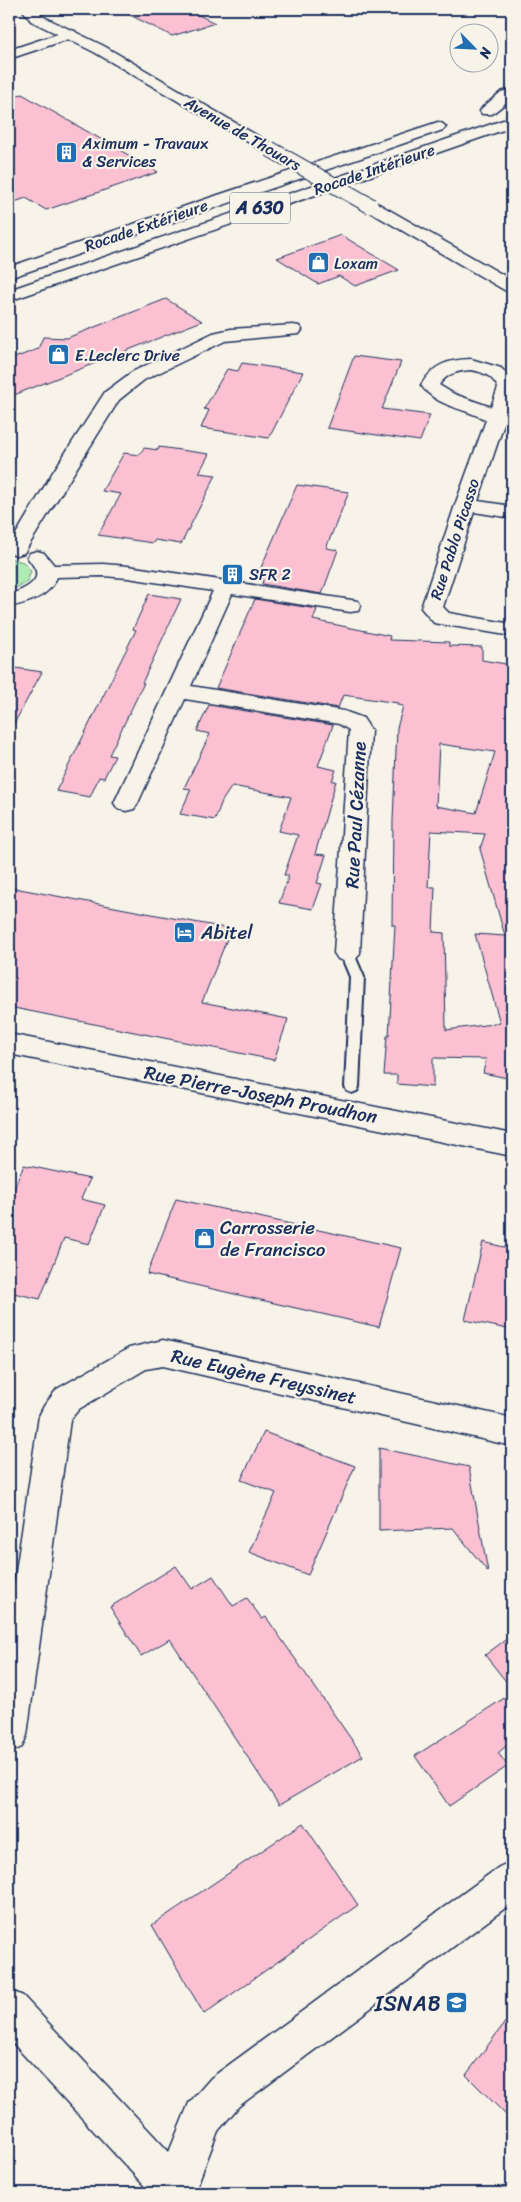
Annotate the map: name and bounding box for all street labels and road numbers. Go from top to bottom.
street label: Avenue de Thouars [178,88,307,179]
street label: Rocade Intérieure [309,135,439,204]
street label: Rocade Extérieure [80,191,212,260]
road number: A 630 [230,192,290,224]
street label: Rue Pablo Picasso [421,475,488,604]
street label: Rue Paul Cézanne [335,741,376,889]
street label: Rue Pierre-Joseph Proudhon [142,1056,380,1133]
street label: Rue Eugène Freyssinet [168,1339,360,1414]

